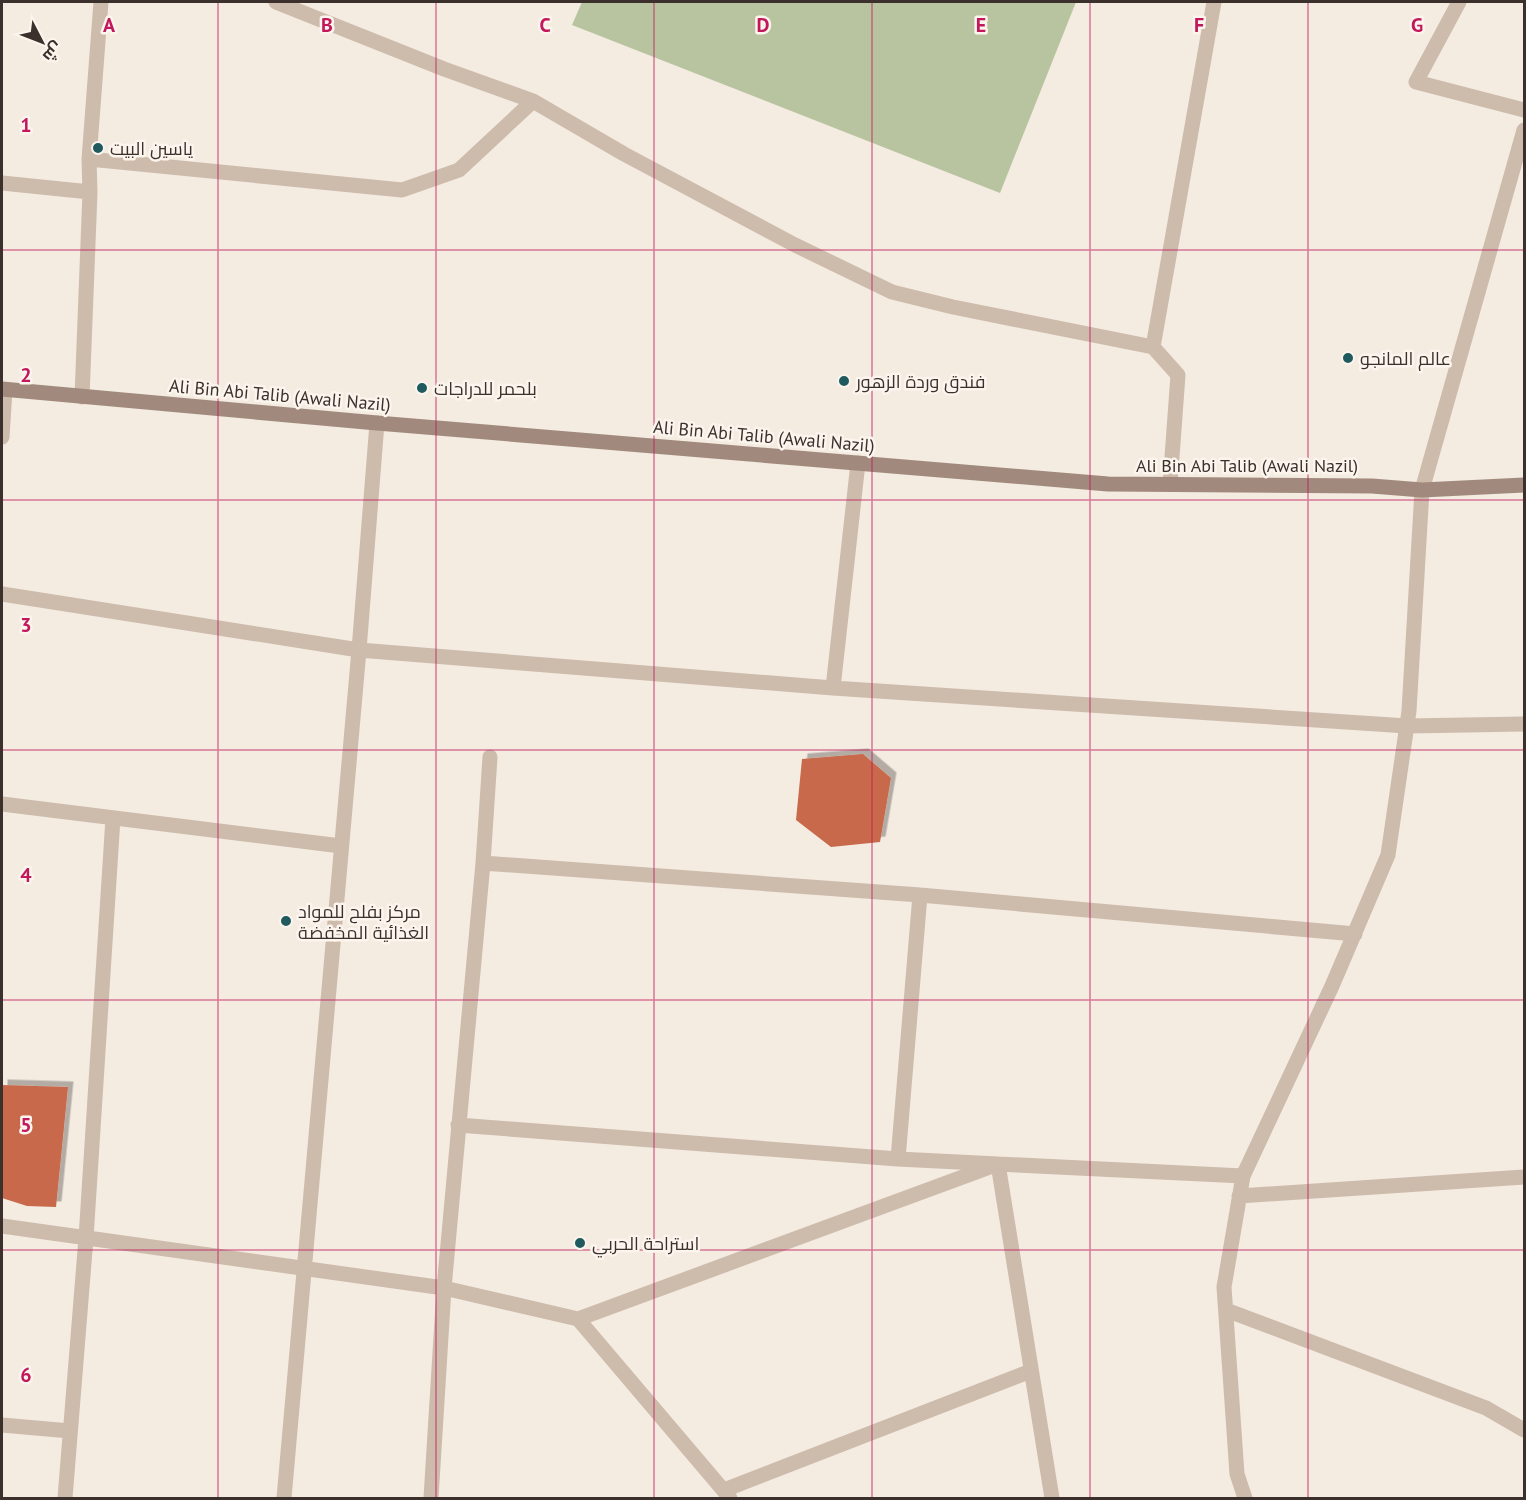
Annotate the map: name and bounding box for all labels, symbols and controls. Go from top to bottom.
north arrow [12,12,72,72]
text: A [103,12,116,38]
text: B [321,12,333,38]
text: C [539,12,551,38]
text: D [757,12,770,38]
text: E [976,12,986,38]
text: F [1194,12,1204,38]
text: G [1411,12,1423,38]
text: ش [39,38,67,66]
text: 1 [20,112,32,138]
place label: ياسين البيت [110,137,193,160]
marker: ياسين البيت [91,141,105,155]
place label: عالم المانجو [1360,347,1451,371]
marker: عالم المانجو [1341,351,1355,365]
text: 2 [20,362,32,388]
place label: فندق وردة الزهور [855,370,985,394]
street label: Ali Bin Abi Talib (Awali Nazil) [168,374,392,416]
marker: فندق وردة الزهور [837,374,851,388]
place label: بلحمر للدراجات [434,377,537,400]
marker: بلحمر للدراجات [415,381,429,395]
street label: Ali Bin Abi Talib (Awali Nazil) [652,415,876,457]
street label: Ali Bin Abi Talib (Awali Nazil) [1136,454,1358,477]
text: 3 [20,612,32,638]
text: 4 [20,862,32,888]
place label: مركز بفلح للمواد الغذائية المخفضة [298,900,429,944]
marker: مركز بفلح للمواد الغذائية المخفضة [279,914,293,928]
text: 5 [20,1112,32,1138]
place label: استراحة الحربي [592,1232,699,1258]
marker: استراحة الحربي [573,1236,587,1250]
text: 6 [20,1362,32,1388]

